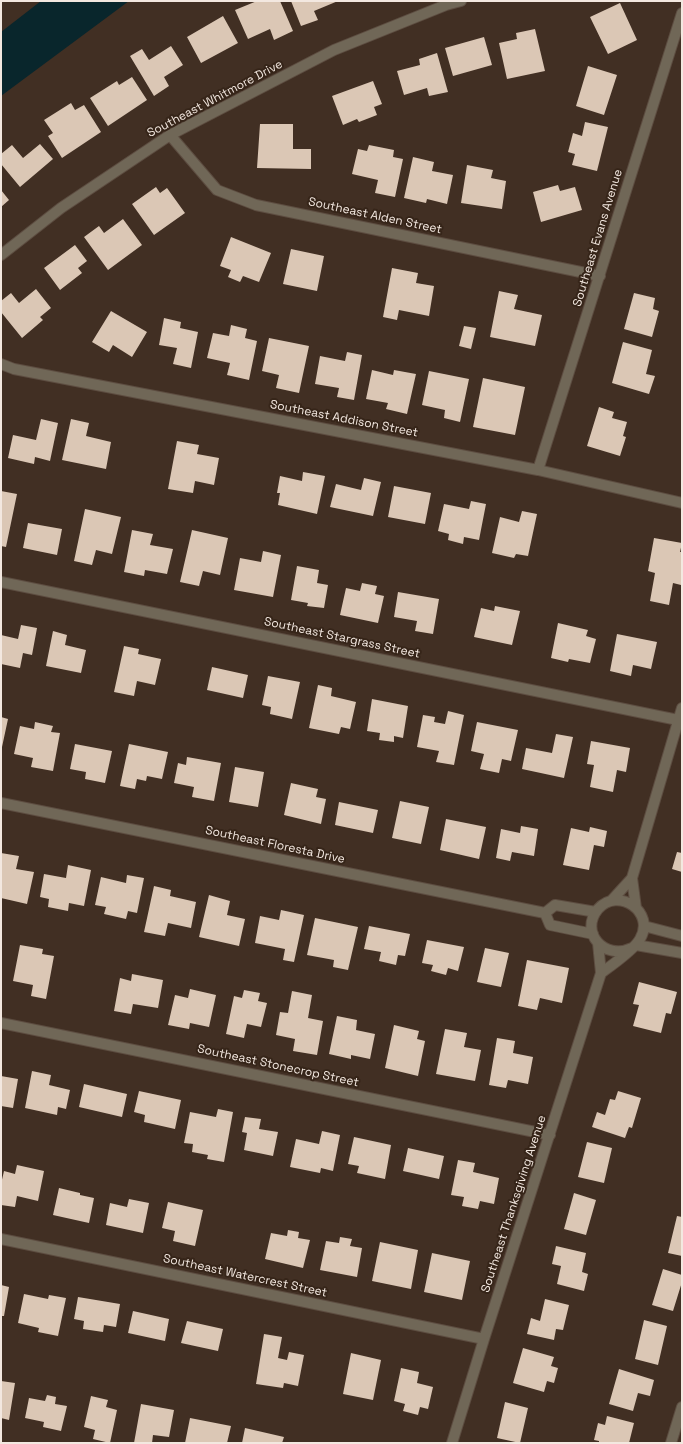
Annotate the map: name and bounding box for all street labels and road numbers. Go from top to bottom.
street label: Southeast Whitmore Drive [145,57,285,141]
street label: Southeast Evans Avenue [570,168,626,308]
street label: Southeast Alden Street [307,195,443,237]
street label: Southeast Addison Street [269,398,419,440]
street label: Southeast Stargrass Street [263,614,421,662]
street label: Southeast Floresta Drive [204,823,346,867]
street label: Southeast Stonecrop Street [196,1042,360,1090]
street label: Southeast Thanksgiving Avenue [478,1114,550,1294]
street label: Southeast Watercrest Street [162,1252,328,1300]

